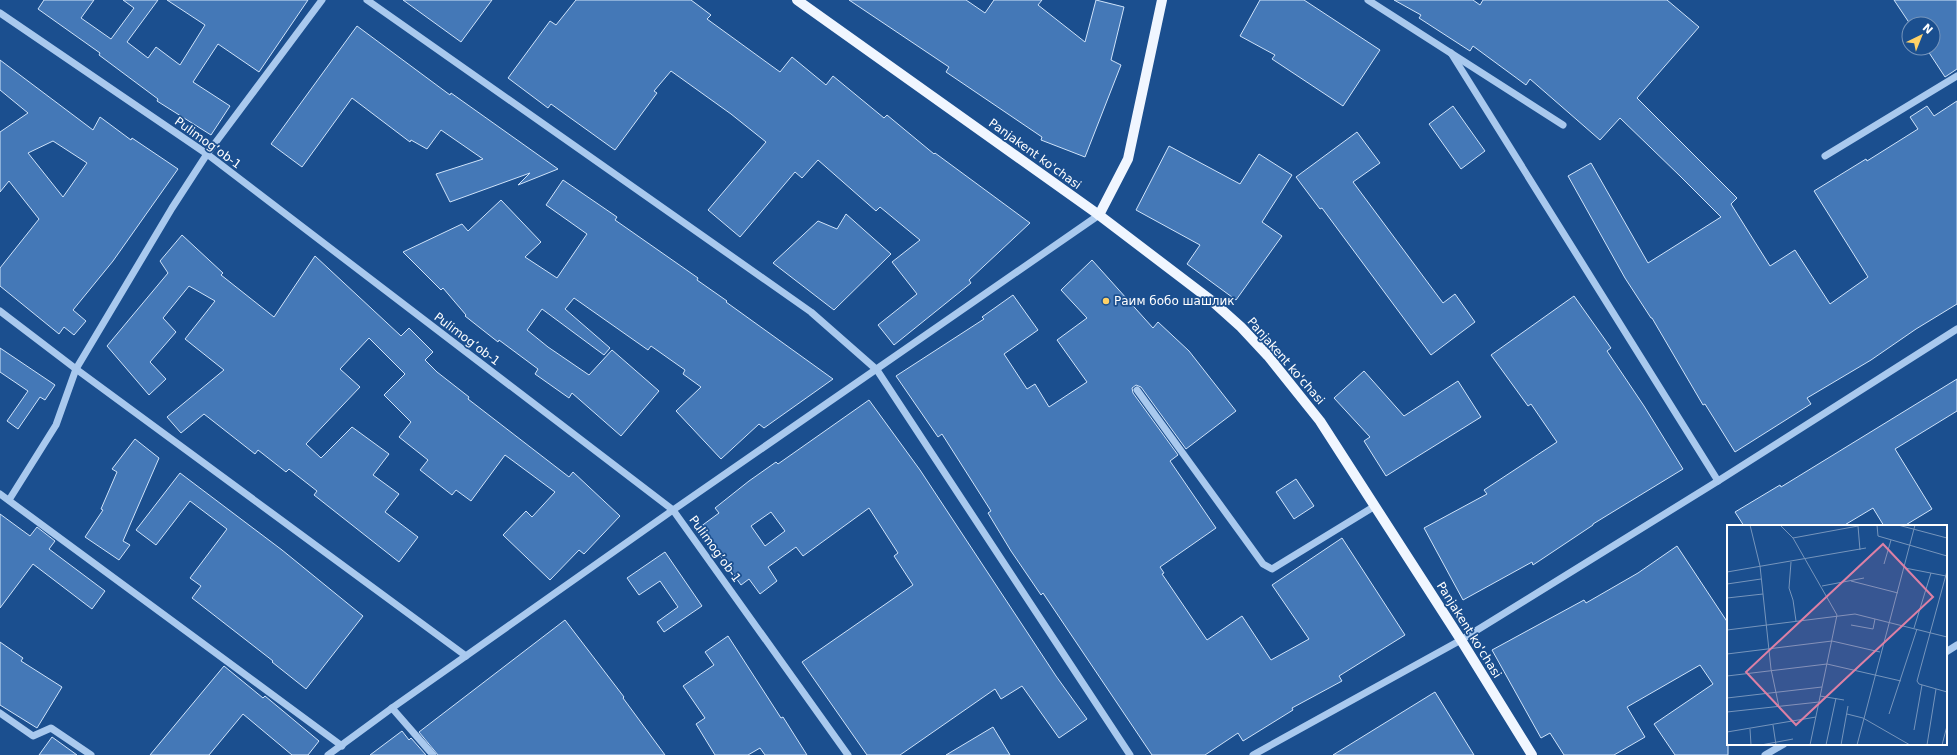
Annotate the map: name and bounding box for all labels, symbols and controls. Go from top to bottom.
north arrow [1901,16,1941,56]
text: N [1920,21,1935,37]
street label: Pulimog’ob-1 [172,114,244,172]
street label: Panjakent ko'chasi [986,116,1084,192]
place label: Раим бобо шашлик [1114,294,1235,308]
marker: Раим бобо шашлик [1101,296,1111,306]
street label: Pulimog’ob-1 [431,310,503,368]
street label: Panjakent ko'chasi [1244,315,1328,407]
street label: Pulimog’ob-1 [686,513,744,585]
inset map [1727,525,1947,745]
street label: Panjakent ko'chasi [1434,579,1504,681]

